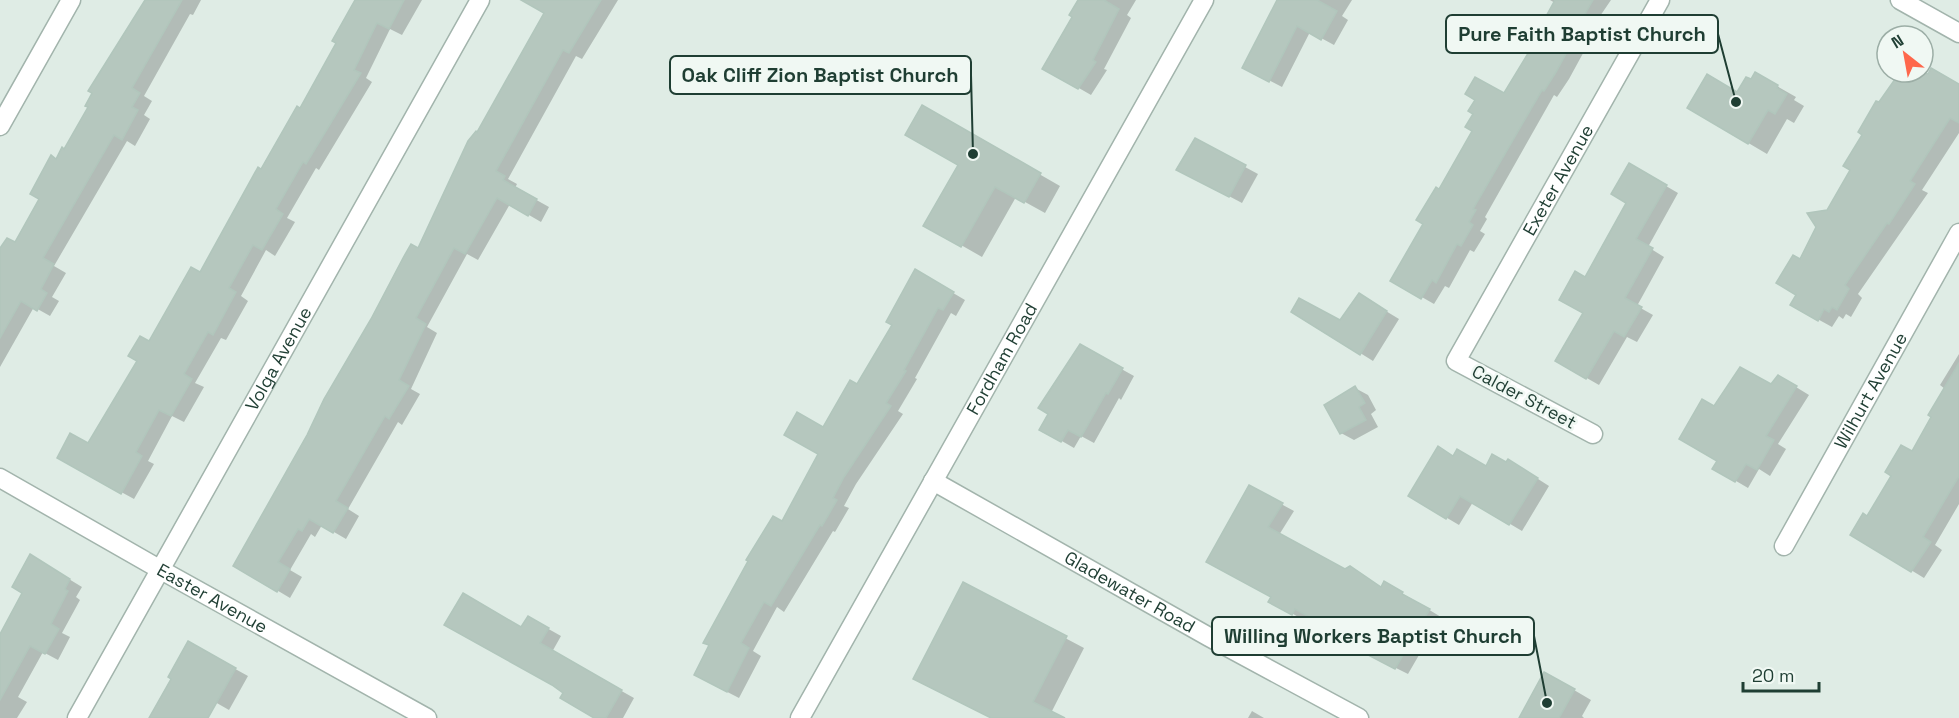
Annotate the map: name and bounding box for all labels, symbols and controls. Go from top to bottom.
callout: Pure Faith Baptist Church [1446,15,1718,53]
text: Pure Faith Baptist Church [1458,21,1706,47]
north arrow [1875,24,1935,84]
text: N [1888,30,1908,53]
callout: Oak Cliff Zion Baptist Church [670,56,971,94]
text: Oak Cliff Zion Baptist Church [682,62,958,88]
street label: Exeter Avenue [1517,120,1598,239]
street label: Fordham Road [961,299,1042,419]
street label: Volga Avenue [240,302,317,415]
street label: Wilhurt Avenue [1829,328,1912,453]
street label: Calder Street [1468,359,1580,434]
street label: Gladewater Road [1060,546,1200,638]
street label: Easter Avenue [153,558,272,638]
callout: Willing Workers Baptist Church [1212,617,1534,655]
text: Willing Workers Baptist Church [1224,623,1522,649]
scale bar [1743,655,1820,693]
text: 20 m [1752,664,1795,687]

